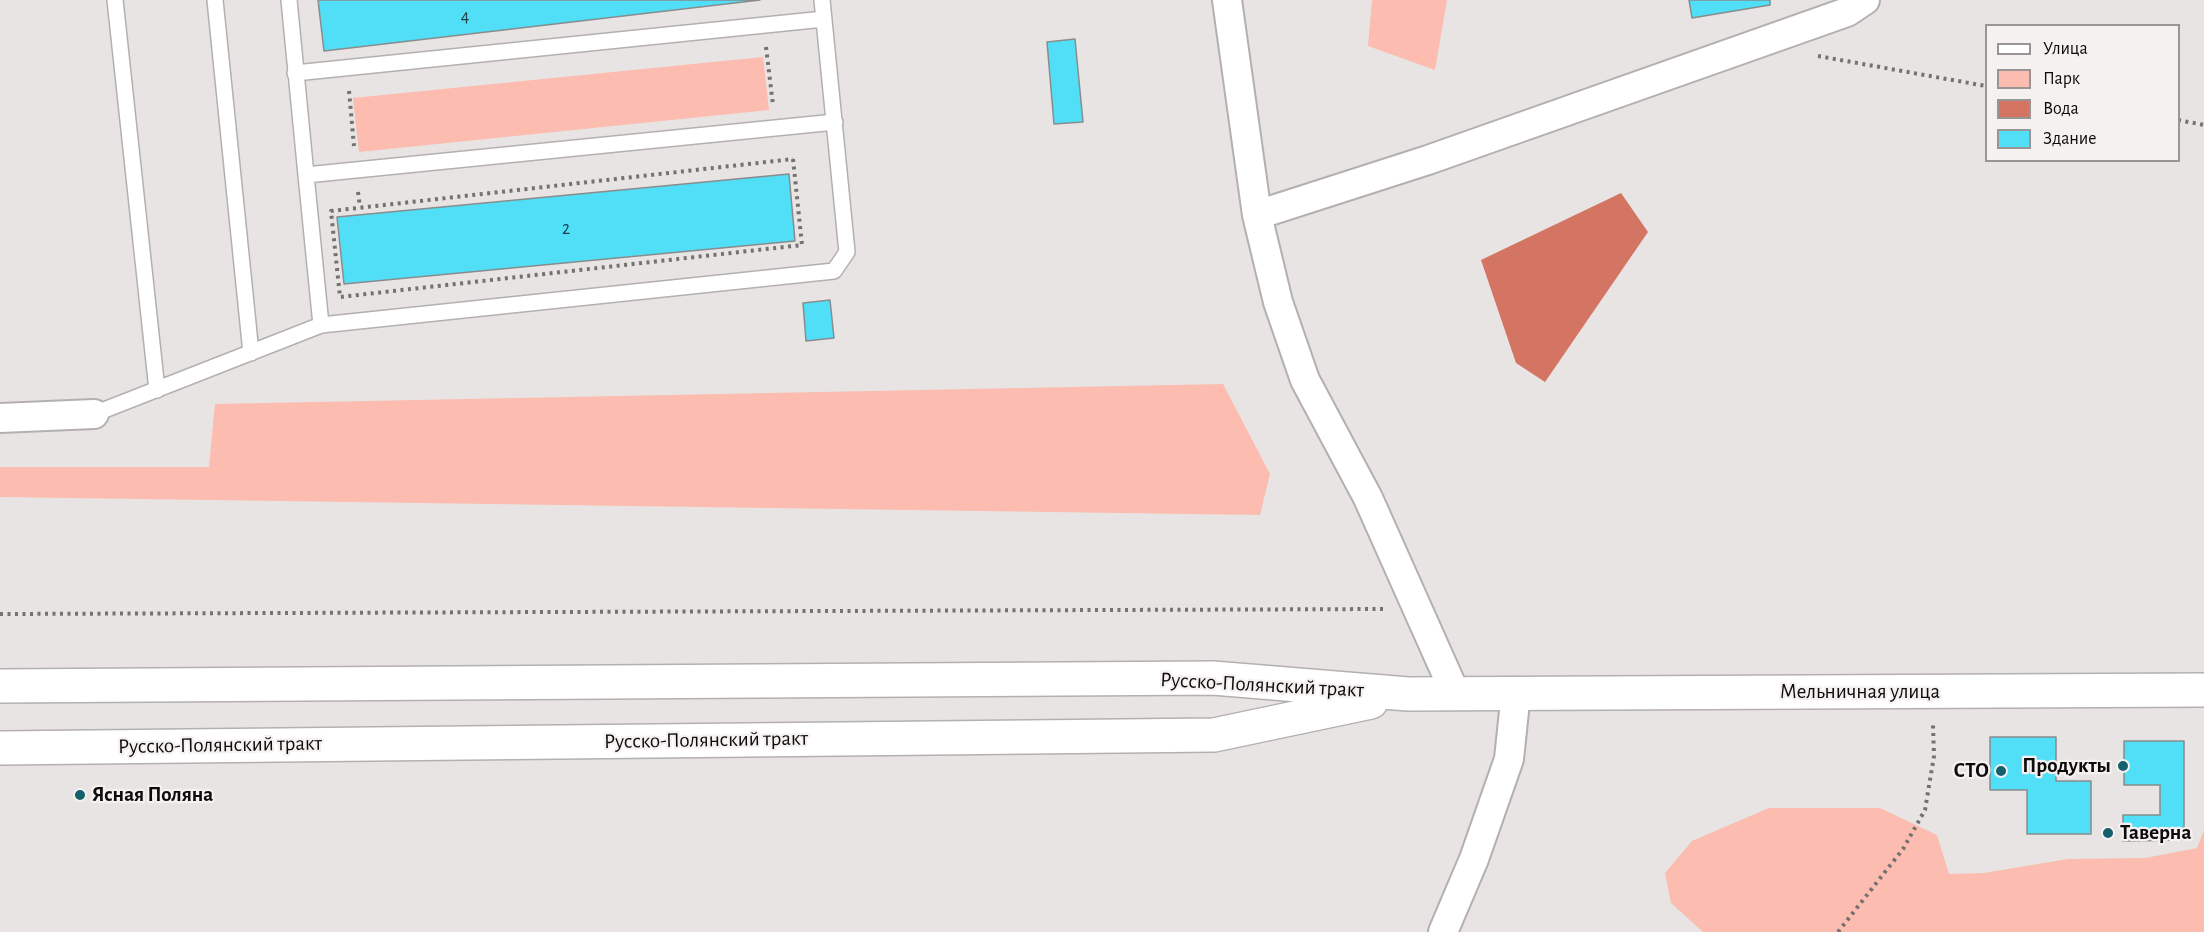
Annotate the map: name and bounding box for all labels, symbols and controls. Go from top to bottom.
house number: 4 [461,6,469,28]
legend [1985,24,2180,162]
text: Улица [2043,40,2088,58]
text: Парк [2043,70,2080,88]
text: Вода [2043,100,2079,118]
text: Здание [2043,130,2097,148]
house number: 2 [562,218,570,240]
street label: Русско-Полянский тракт [1159,667,1365,703]
street label: Мельничная улица [1780,679,1940,705]
street label: Русско-Полянский тракт [604,726,808,754]
street label: Русско-Полянский тракт [118,731,322,759]
place label: Продукты [2022,753,2111,779]
place label: СТО [1954,758,1989,784]
marker: Продукты [2116,759,2130,773]
marker: СТО [1994,764,2008,778]
place label: Ясная Поляна [92,782,213,808]
marker: Ясная Поляна [73,788,87,802]
place label: Таверна [2120,820,2191,846]
marker: Таверна [2101,826,2115,840]

